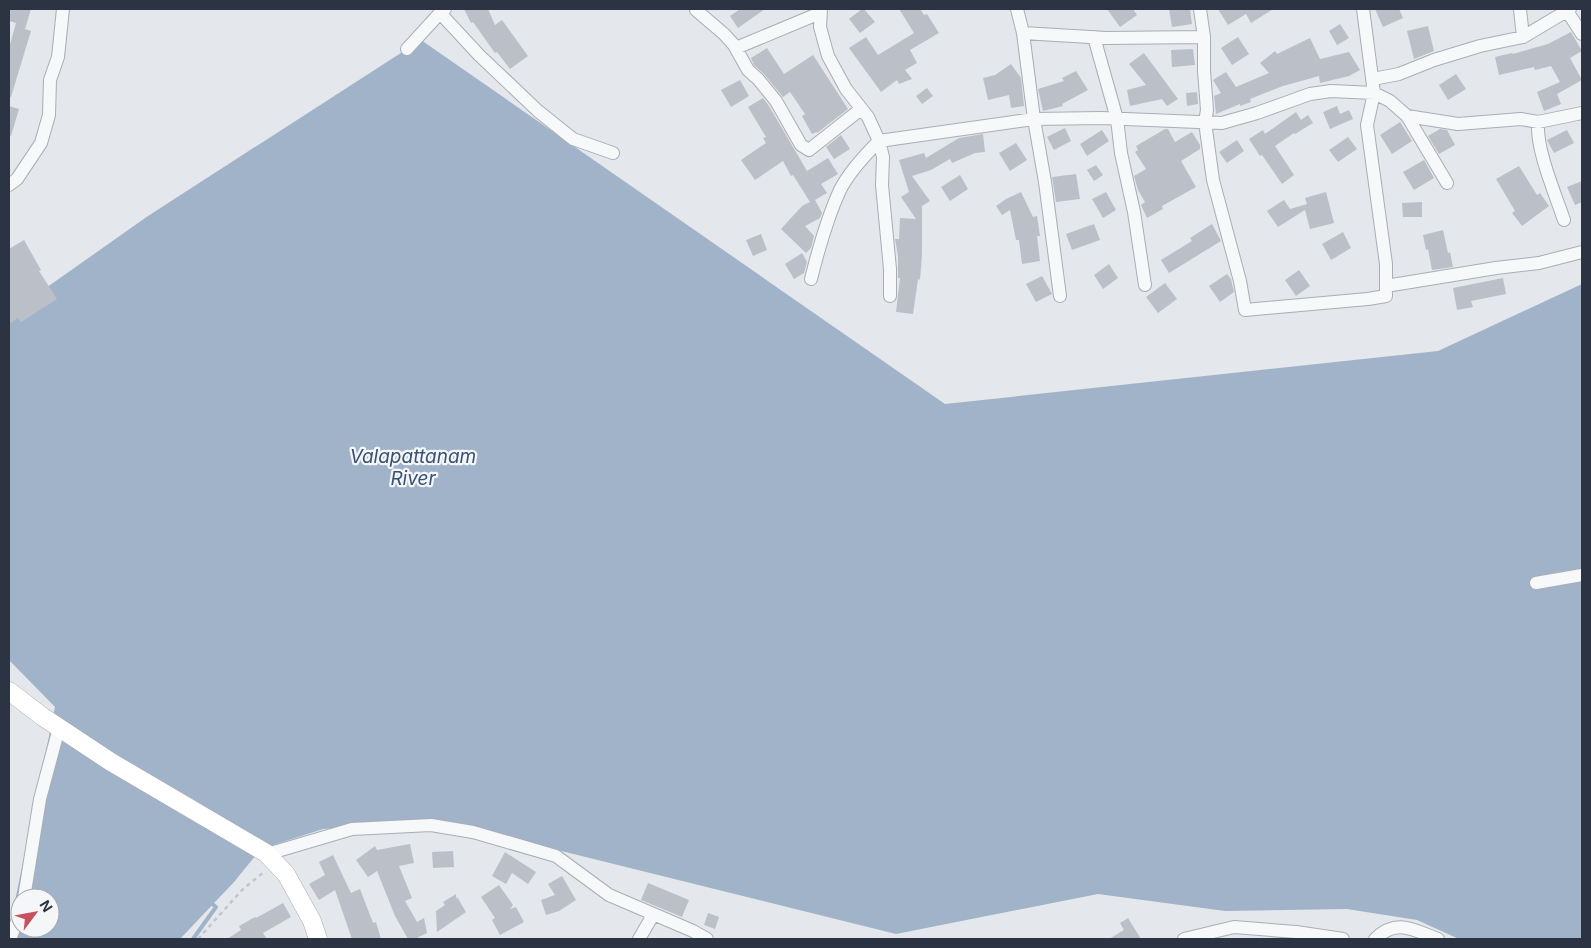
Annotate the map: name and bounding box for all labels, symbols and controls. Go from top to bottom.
water label: Valapattanam River [350,445,476,490]
north arrow [10,888,60,938]
text: N [36,897,56,915]

